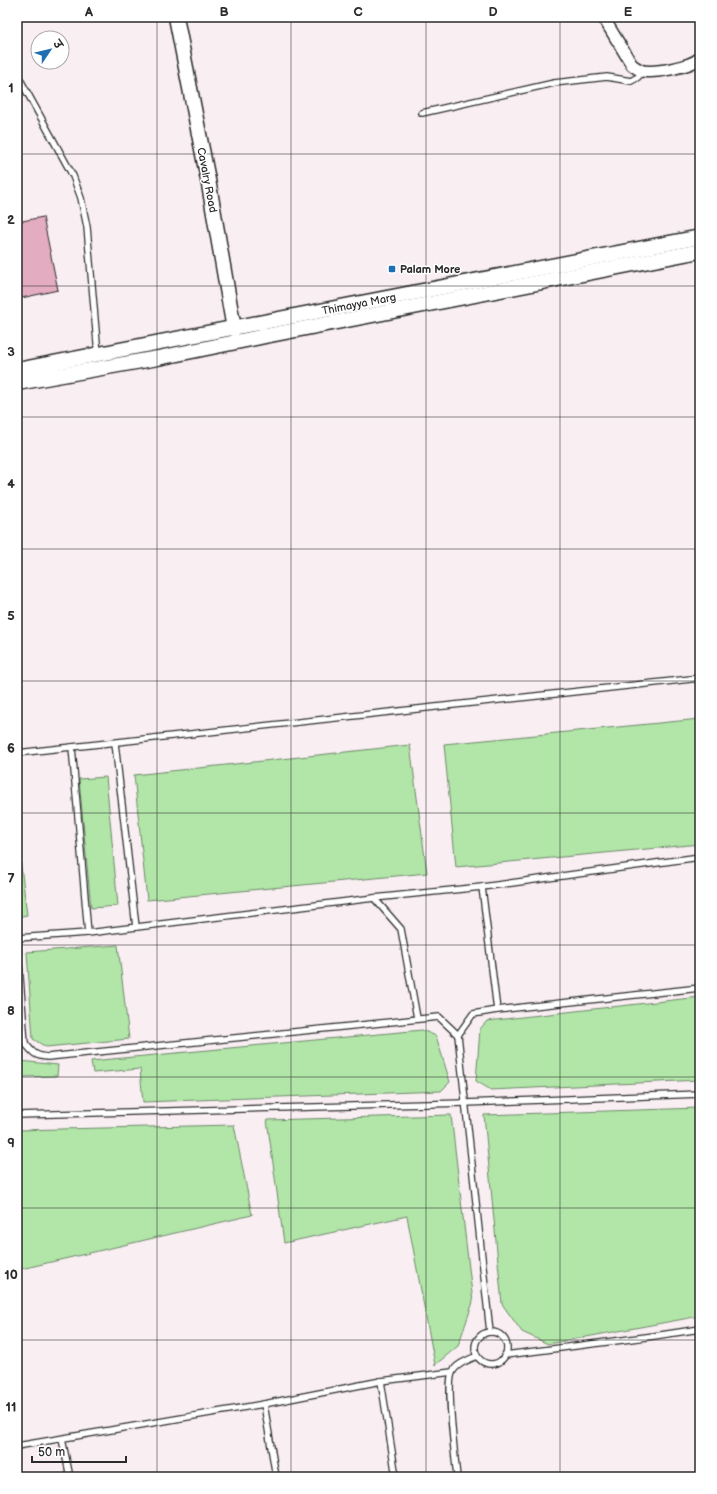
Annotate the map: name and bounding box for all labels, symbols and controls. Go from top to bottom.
text: A [84,4,93,20]
text: B [219,4,229,20]
text: C [353,4,363,20]
text: D [488,4,498,20]
text: E [624,4,633,20]
north arrow [30,30,70,70]
text: उ [50,37,66,53]
text: 1 [8,80,14,96]
street label: Cavalry Road [194,146,220,214]
text: 2 [7,212,15,228]
place label: Palam More [400,263,460,276]
marker: Palam More [387,264,397,274]
street label: Thimayya Marg [321,290,397,318]
text: 3 [7,344,15,360]
text: 4 [7,476,15,492]
text: 5 [7,608,15,624]
text: 6 [7,740,15,756]
text: 7 [7,871,15,887]
text: 8 [7,1003,15,1019]
text: 9 [7,1135,15,1151]
text: 10 [4,1267,18,1283]
text: 11 [6,1399,16,1415]
scale bar [32,1438,126,1464]
text: 50 m [38,1445,65,1460]

